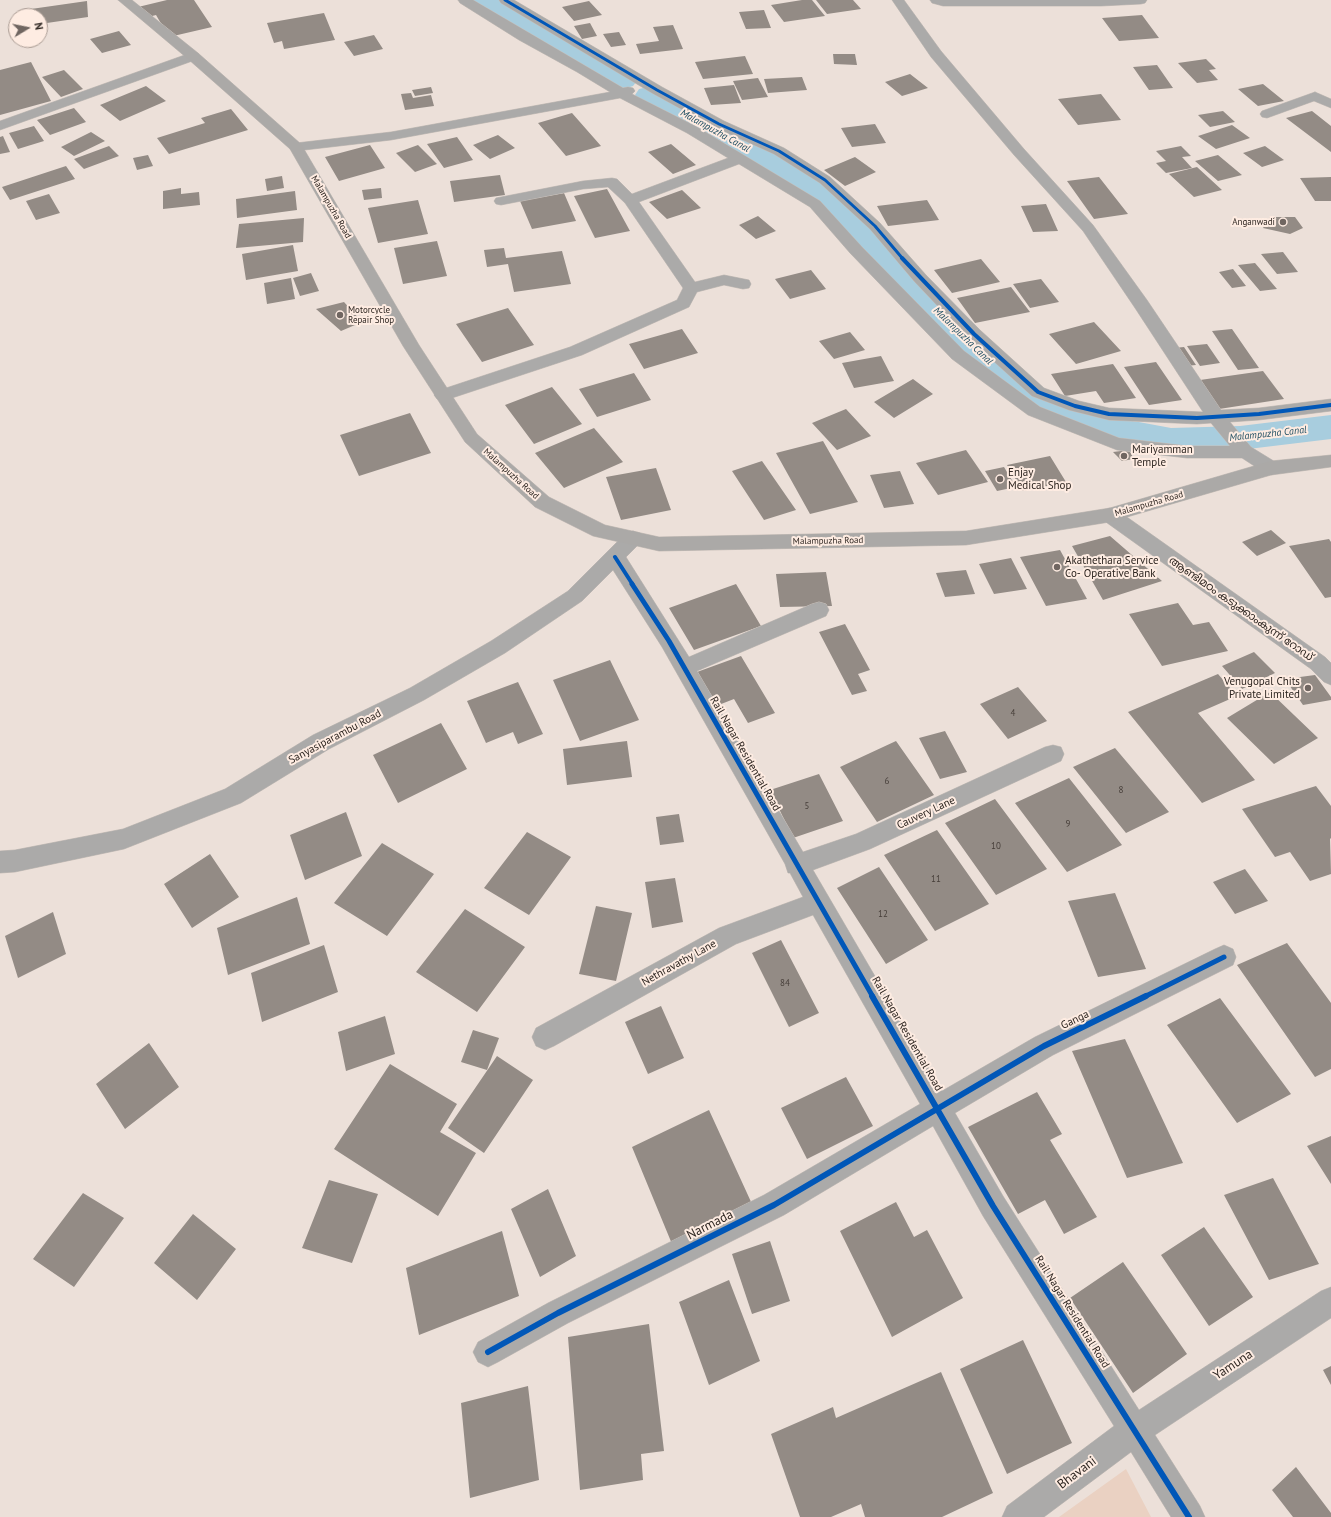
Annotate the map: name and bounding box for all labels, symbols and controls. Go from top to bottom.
north arrow [8,8,48,48]
text: N [31,21,46,31]
water label: Malampuzha Canal [678,107,752,155]
street label: Malampuzha Road [309,174,353,240]
place label: Anganwadi [1232,217,1275,227]
marker: Anganwadi [1278,217,1288,227]
place label: Motorcycle Repair Shop [348,305,394,326]
water label: Malampuzha Canal [931,305,995,367]
marker: Motorcycle Repair Shop [335,310,345,320]
water label: Malampuzha Canal [1229,424,1307,444]
place label: Mariyamman Temple [1132,443,1193,469]
street label: Malampuzha Road [481,446,541,502]
marker: Mariyamman Temple [1119,451,1129,461]
place label: Enjay Medical Shop [1008,466,1071,492]
marker: Enjay Medical Shop [995,474,1005,484]
street label: Malampuzha Road [1114,489,1184,519]
street label: Malampuzha Road [793,535,863,547]
place label: Akathethara Service Co- Operative Bank [1065,554,1159,580]
street label: ആണ്ടിമഠം കടുക്കാംകുന്ന് റോഡ് [1166,554,1316,664]
marker: Akathethara Service Co- Operative Bank [1052,562,1062,572]
place label: Venugopal Chits Private Limited [1224,675,1300,701]
marker: Venugopal Chits Private Limited [1303,683,1313,693]
street label: Rail Nagar Residential Road [707,694,783,814]
street label: Sanyasiparambu Road [286,707,384,767]
house number: 4 [1011,708,1015,718]
house number: 6 [885,776,889,786]
house number: 8 [1119,785,1123,795]
street label: Cauvery Lane [895,794,957,832]
house number: 5 [805,801,809,811]
house number: 9 [1066,819,1070,829]
house number: 10 [991,841,1001,851]
house number: 11 [931,874,941,884]
house number: 12 [878,909,888,919]
street label: Nethravathy Lane [639,937,719,989]
street label: Rail Nagar Residential Road [869,974,945,1094]
house number: 84 [780,978,790,988]
street label: Ganga [1059,1008,1091,1032]
street label: Narmada [684,1207,736,1243]
street label: Rail Nagar Residential Road [1032,1253,1112,1371]
street label: Yamuna [1210,1347,1256,1383]
street label: Bhavani [1055,1453,1099,1493]

